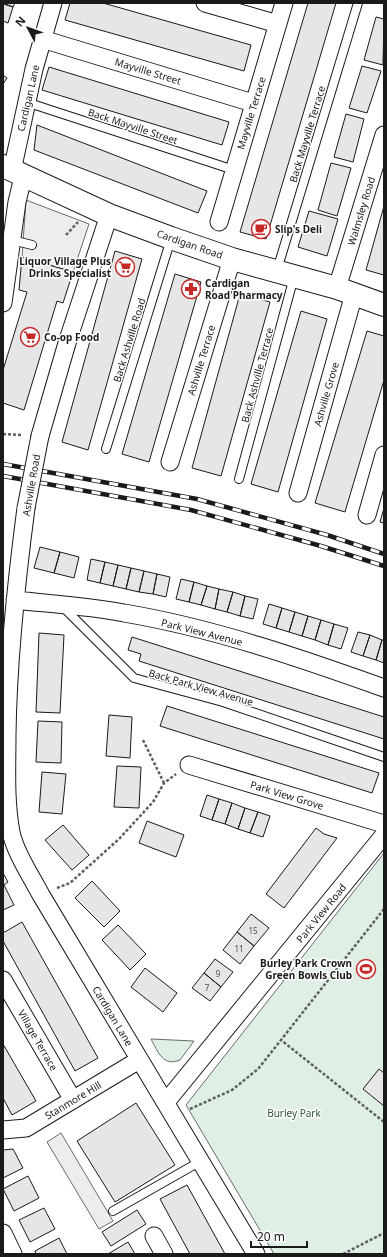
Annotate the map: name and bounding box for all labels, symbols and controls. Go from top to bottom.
north arrow [8,8,48,48]
text: N [11,13,29,29]
street label: Mayville Street [113,54,183,88]
street label: Cardigan Lane [14,63,43,133]
street label: Mayville Terrace [233,75,269,151]
street label: Back Mayville Terrace [286,84,328,184]
street label: Back Mayville Street [86,105,180,147]
street label: Walmsley Road [344,175,378,247]
cafe icon: Slip's Deli [250,218,272,240]
place label: Slip's Deli [275,222,322,236]
street label: Cardigan Road [155,226,225,262]
place label: Liquor Village Plus Drinks Specialist [19,254,112,280]
supermarket icon: Liquor Village Plus Drinks Specialist [114,256,136,278]
place label: Cardigan Road Pharmacy [205,276,283,302]
pharmacy icon: Cardigan Road Pharmacy [180,278,202,300]
street label: Back Ashville Road [110,296,148,384]
street label: Ashville Terrace [184,323,218,397]
supermarket icon: Co-op Food [19,326,41,348]
street label: Back Ashville Terrace [238,326,277,424]
place label: Co-op Food [44,330,99,344]
street label: Ashville Grove [310,360,342,428]
street label: Ashville Road [19,453,43,517]
street label: Park View Avenue [160,615,244,649]
street label: Back Park View Avenue [147,665,255,709]
street label: Park View Grove [249,777,326,813]
street label: Park View Road [293,881,349,945]
house number: 15 [248,925,258,936]
house number: 11 [234,943,244,954]
place label: Burley Park Crown Green Bowls Club [260,956,352,982]
sports icon: Burley Park Crown Green Bowls Club [355,958,377,980]
house number: 9 [216,968,221,979]
house number: 7 [205,982,210,993]
street label: Cardigan Lane [90,983,137,1049]
street label: Village Terrace [15,1007,61,1073]
street label: Stanmore Hill [42,1078,104,1122]
park label: Burley Park [267,1106,321,1120]
scale bar [251,1223,307,1249]
text: 20 m [257,1228,285,1245]

